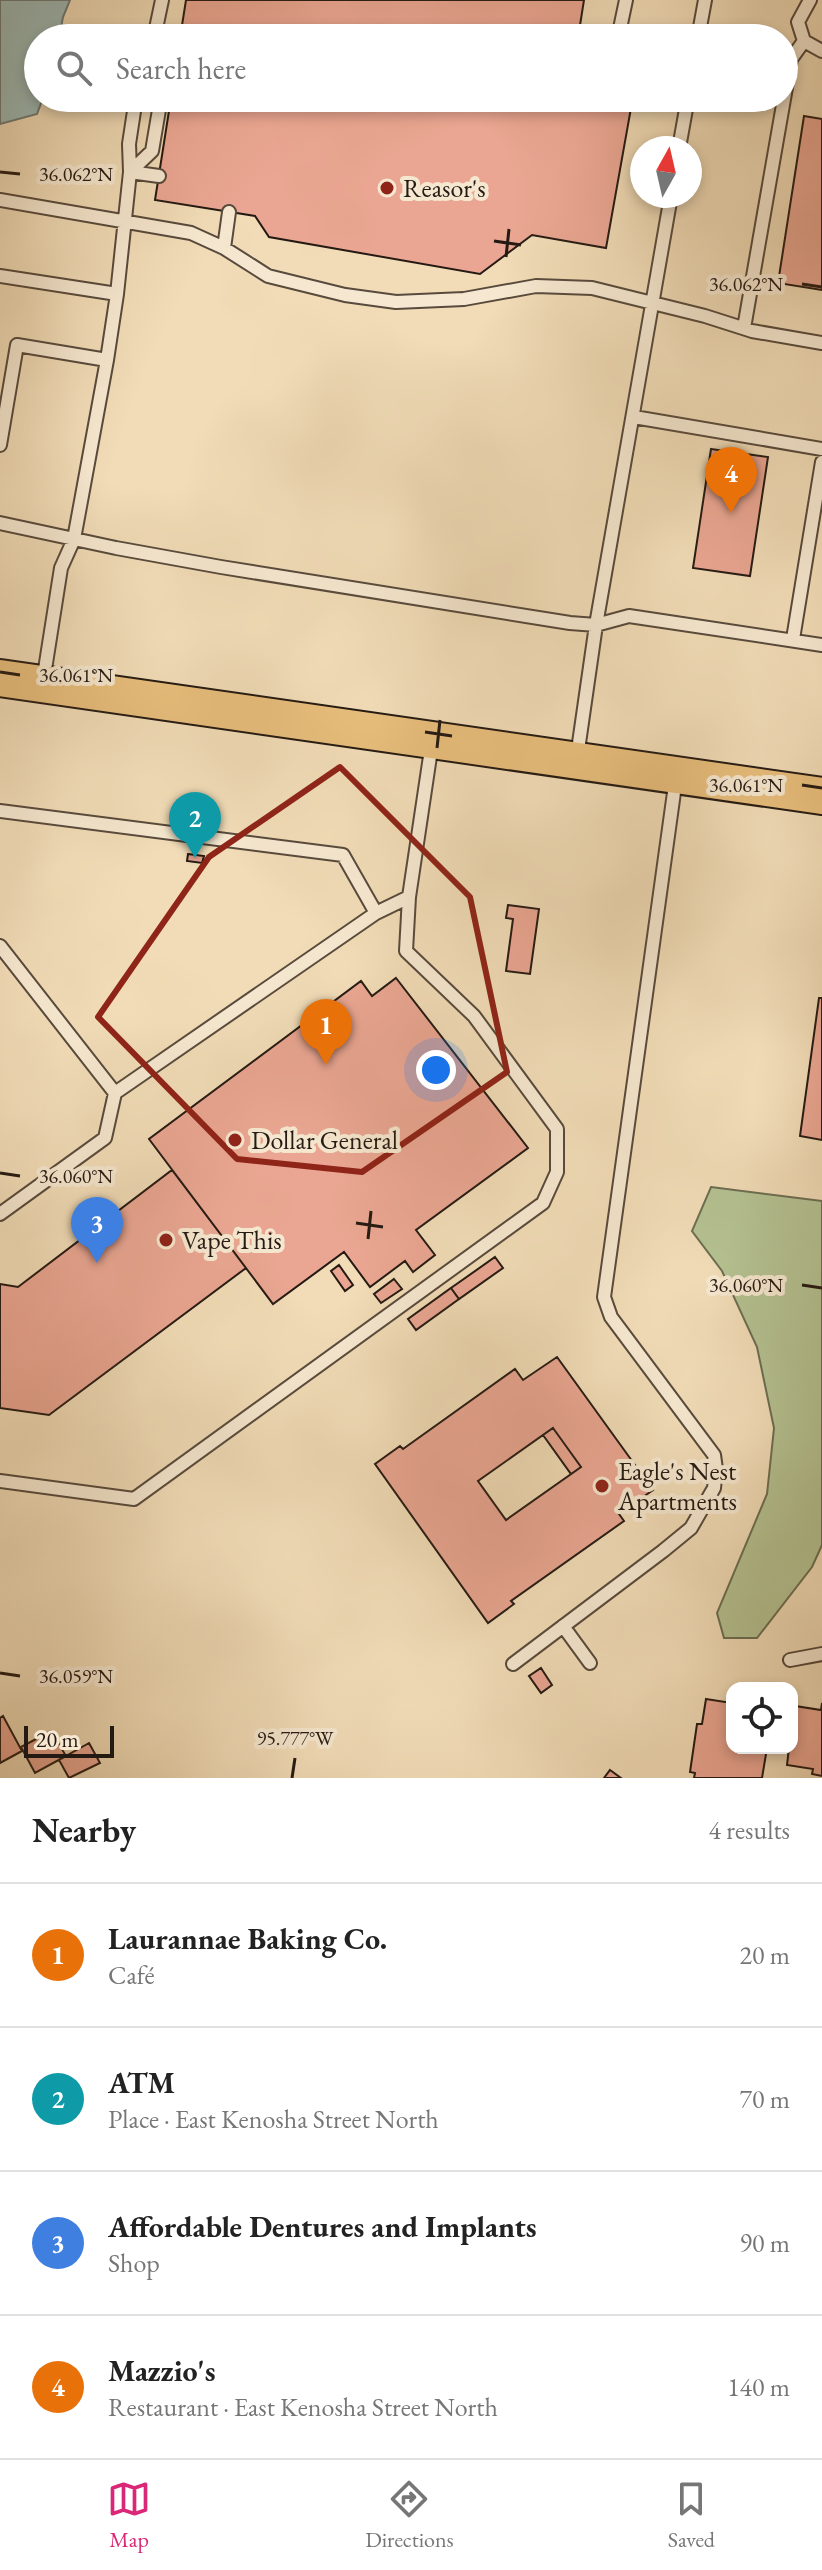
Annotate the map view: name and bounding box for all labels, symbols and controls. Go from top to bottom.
search box [24,24,798,112]
icon: search [52,46,96,90]
text: Search here [116,49,246,88]
north arrow [630,136,702,208]
text: 36.062°N [39,161,113,187]
place label: Reasor's [403,171,486,205]
marker: Reasor's [378,179,396,197]
text: 36.062°N [709,271,783,297]
pin: 4 [705,447,757,513]
text: 36.061°N [39,662,113,688]
text: 36.061°N [709,772,783,798]
pin: 2 [169,792,221,858]
pin: 1 [300,999,352,1065]
your location [416,1050,456,1090]
place label: Dollar General [251,1123,398,1157]
marker: Dollar General [226,1131,244,1149]
text: 36.060°N [39,1163,113,1189]
pin: 3 [71,1197,123,1263]
place label: Vape This [182,1223,282,1257]
marker: Vape This [157,1231,175,1249]
text: 36.060°N [709,1272,783,1298]
place label: Eagle's Nest Apartments [617,1454,737,1518]
marker: Eagle's Nest Apartments [593,1477,611,1495]
text: 36.059°N [39,1663,113,1689]
map controls [726,1682,798,1754]
button: locate [726,1682,798,1754]
scale bar [24,1722,114,1758]
text: 20 m [36,1725,79,1754]
text: 95.777°W [257,1725,334,1751]
text: Nearby [32,1808,136,1852]
text: 4 results [709,1813,790,1847]
text: Laurannae Baking Co. [108,1919,387,1958]
text: 1 [51,1938,65,1972]
text: 20 m [740,1938,790,1972]
text: Café [108,1958,155,1992]
text: ATM [108,2063,175,2102]
text: 2 [51,2082,65,2116]
text: 70 m [740,2082,790,2116]
text: Place · East Kenosha Street North [108,2102,439,2136]
text: Affordable Dentures and Implants [108,2207,537,2246]
text: 3 [51,2226,65,2260]
text: 90 m [740,2226,790,2260]
text: Shop [108,2246,160,2280]
text: Mazzio's [108,2351,216,2390]
text: 4 [51,2370,65,2404]
text: 140 m [727,2370,790,2404]
text: Restaurant · East Kenosha Street North [108,2390,498,2424]
tab: Map [107,2477,151,2554]
tab: Directions [365,2477,454,2554]
tab: Saved [668,2477,715,2554]

